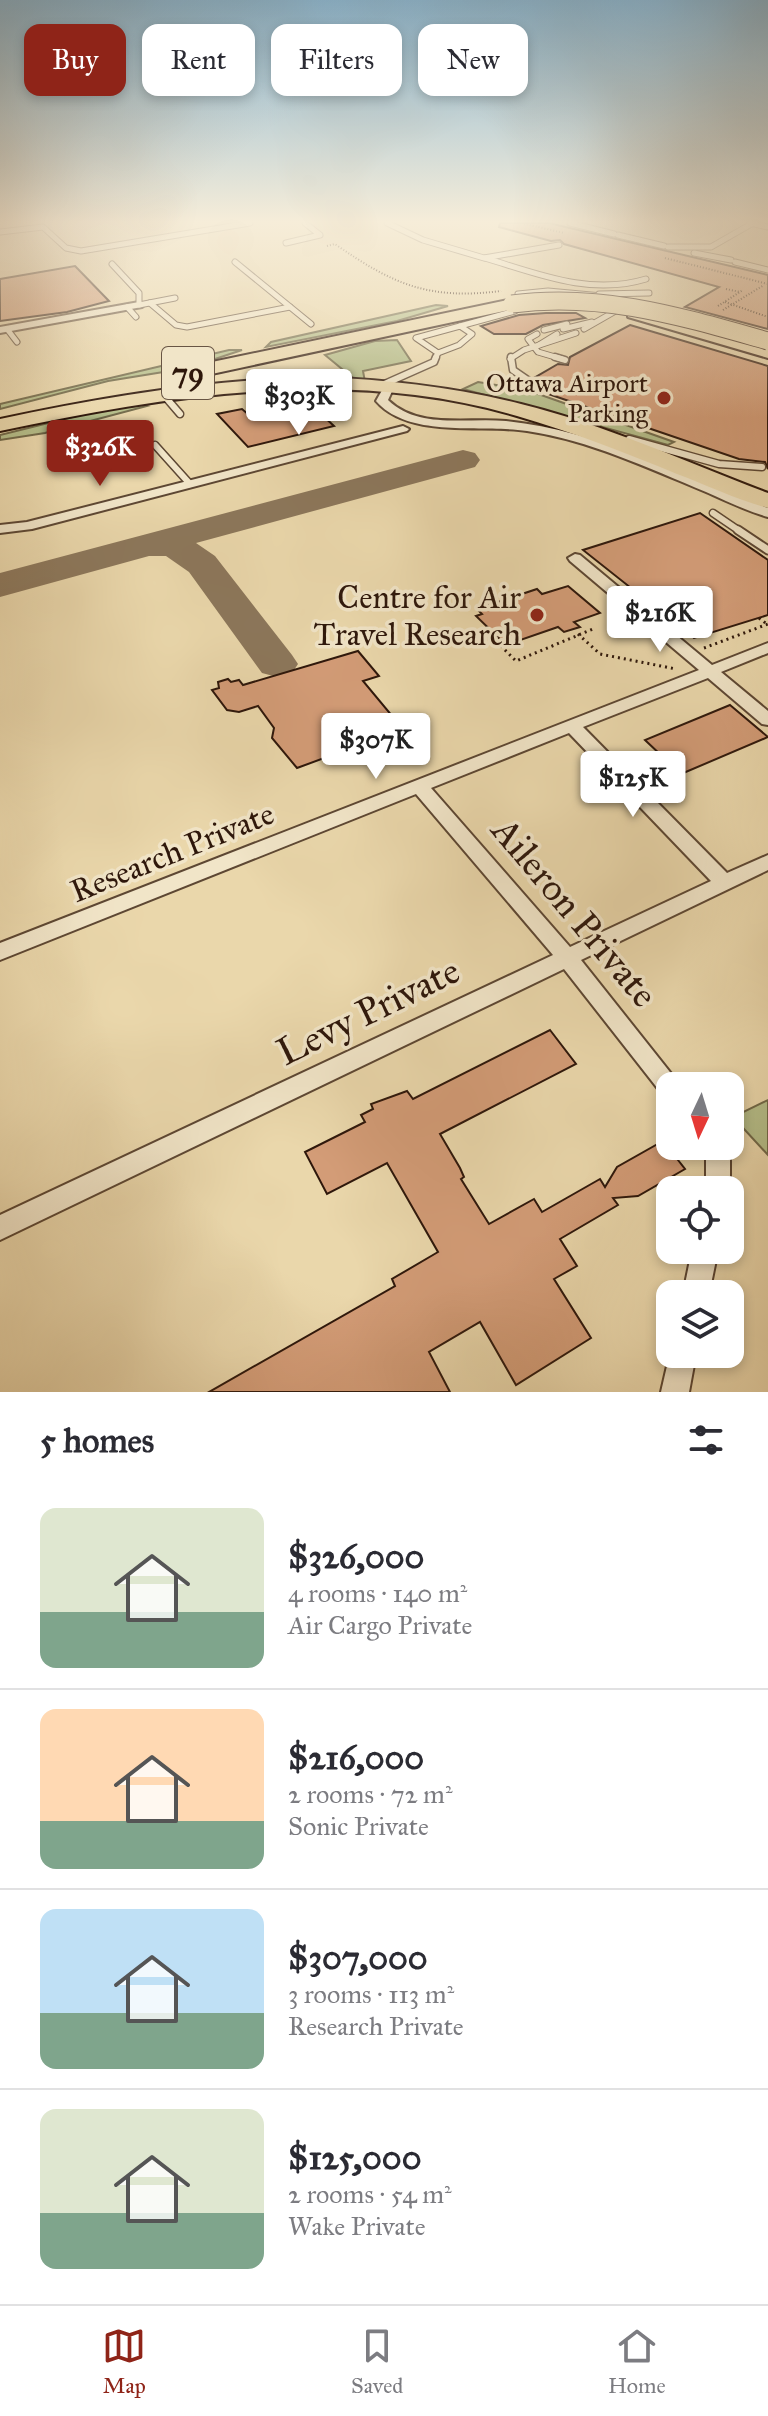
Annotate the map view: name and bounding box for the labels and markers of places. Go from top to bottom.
place label: Ottawa Airport Parking [486,367,649,429]
pin: $303K [243,369,355,437]
marker: Ottawa Airport Parking [655,389,673,407]
pin: $326K [44,420,156,488]
place label: Centre for Air Travel Research [313,578,521,654]
pin: $216K [604,586,716,654]
marker: Centre for Air Travel Research [528,606,546,624]
pin: $307K [320,713,432,781]
pin: $125K [577,751,689,819]

